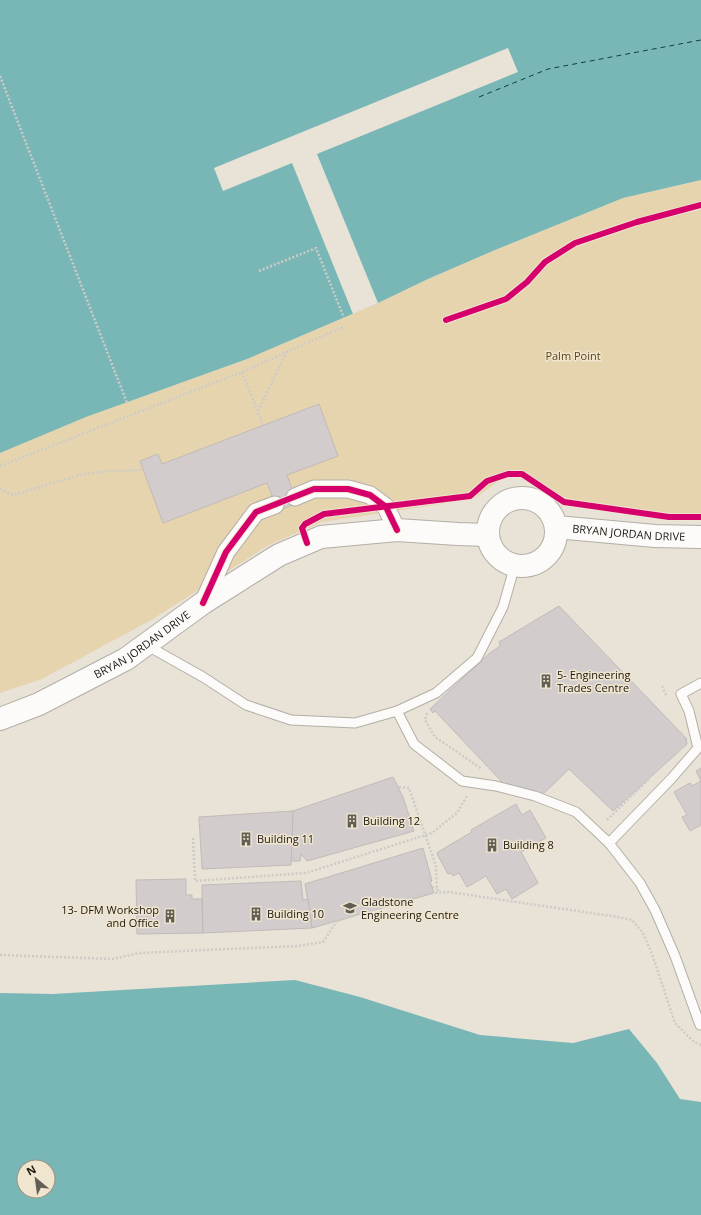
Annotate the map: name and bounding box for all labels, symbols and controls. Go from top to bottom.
park label: Palm Point [545,348,601,363]
street label: BRYAN JORDAN DRIVE [572,521,685,544]
street label: BRYAN JORDAN DRIVE [91,607,193,681]
place label: 5- Engineering Trades Centre [557,667,630,695]
building icon: 5- Engineering Trades Centre [538,673,554,689]
building icon: Building 12 [344,813,360,829]
place label: Building 12 [363,813,420,828]
building icon: Building 11 [238,831,254,847]
place label: Building 11 [257,831,314,846]
building icon: Building 8 [484,837,500,853]
place label: Building 8 [503,837,554,852]
place label: Gladstone Engineering Centre [361,894,459,922]
school or university icon: Gladstone Engineering Centre [342,900,358,916]
place label: 13- DFM Workshop and Office [61,902,159,930]
building icon: Building 10 [248,906,264,922]
place label: Building 10 [267,906,324,921]
building icon: 13- DFM Workshop and Office [162,908,178,924]
north arrow [16,1159,56,1199]
text: N [23,1161,38,1179]

